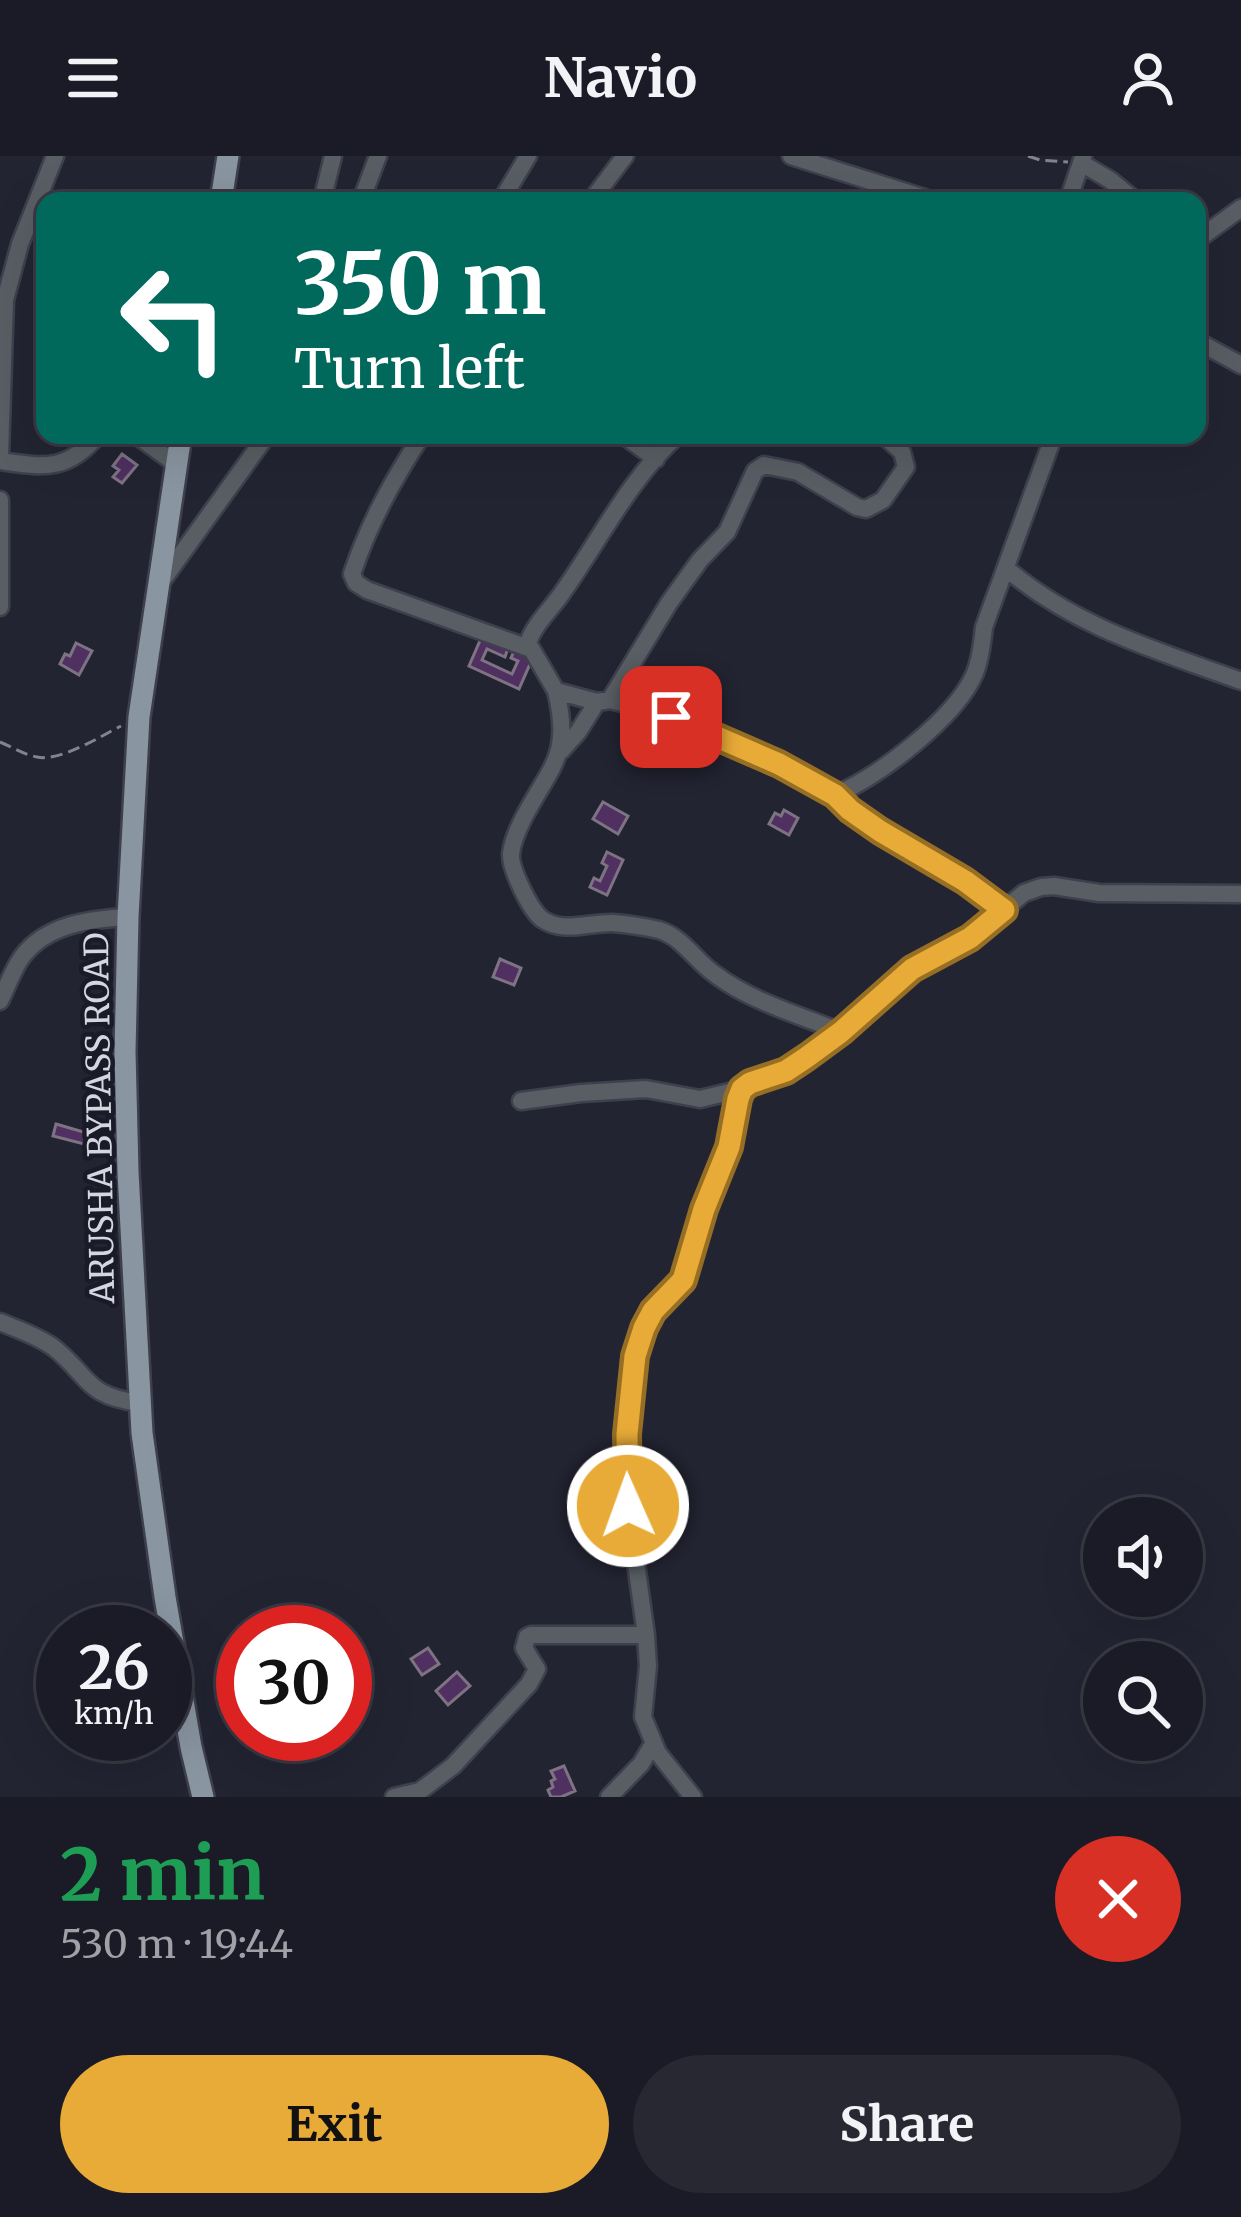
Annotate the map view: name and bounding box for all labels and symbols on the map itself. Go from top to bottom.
pin [620,666,722,768]
street label: ARUSHA BYPASS ROAD [76,932,123,1305]
position arrow [565,1443,691,1569]
speed limit sign: 30 [216,1605,372,1761]

